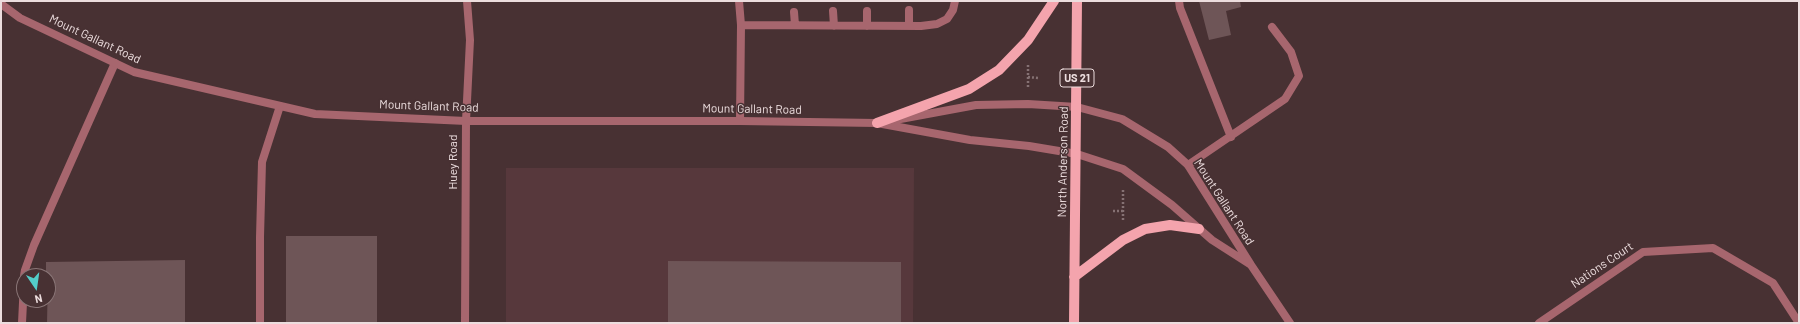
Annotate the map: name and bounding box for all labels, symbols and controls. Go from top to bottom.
street label: Mount Gallant Road [47,11,143,67]
road number: US 21 [1060,69,1094,87]
street label: Mount Gallant Road [379,97,479,115]
street label: Mount Gallant Road [702,101,802,117]
street label: North Anderson Road [1055,106,1071,218]
street label: Huey Road [446,135,460,189]
street label: Mount Gallant Road [1191,156,1257,248]
street label: Nations Court [1568,239,1636,291]
north arrow [16,268,56,308]
text: N [34,292,44,306]

